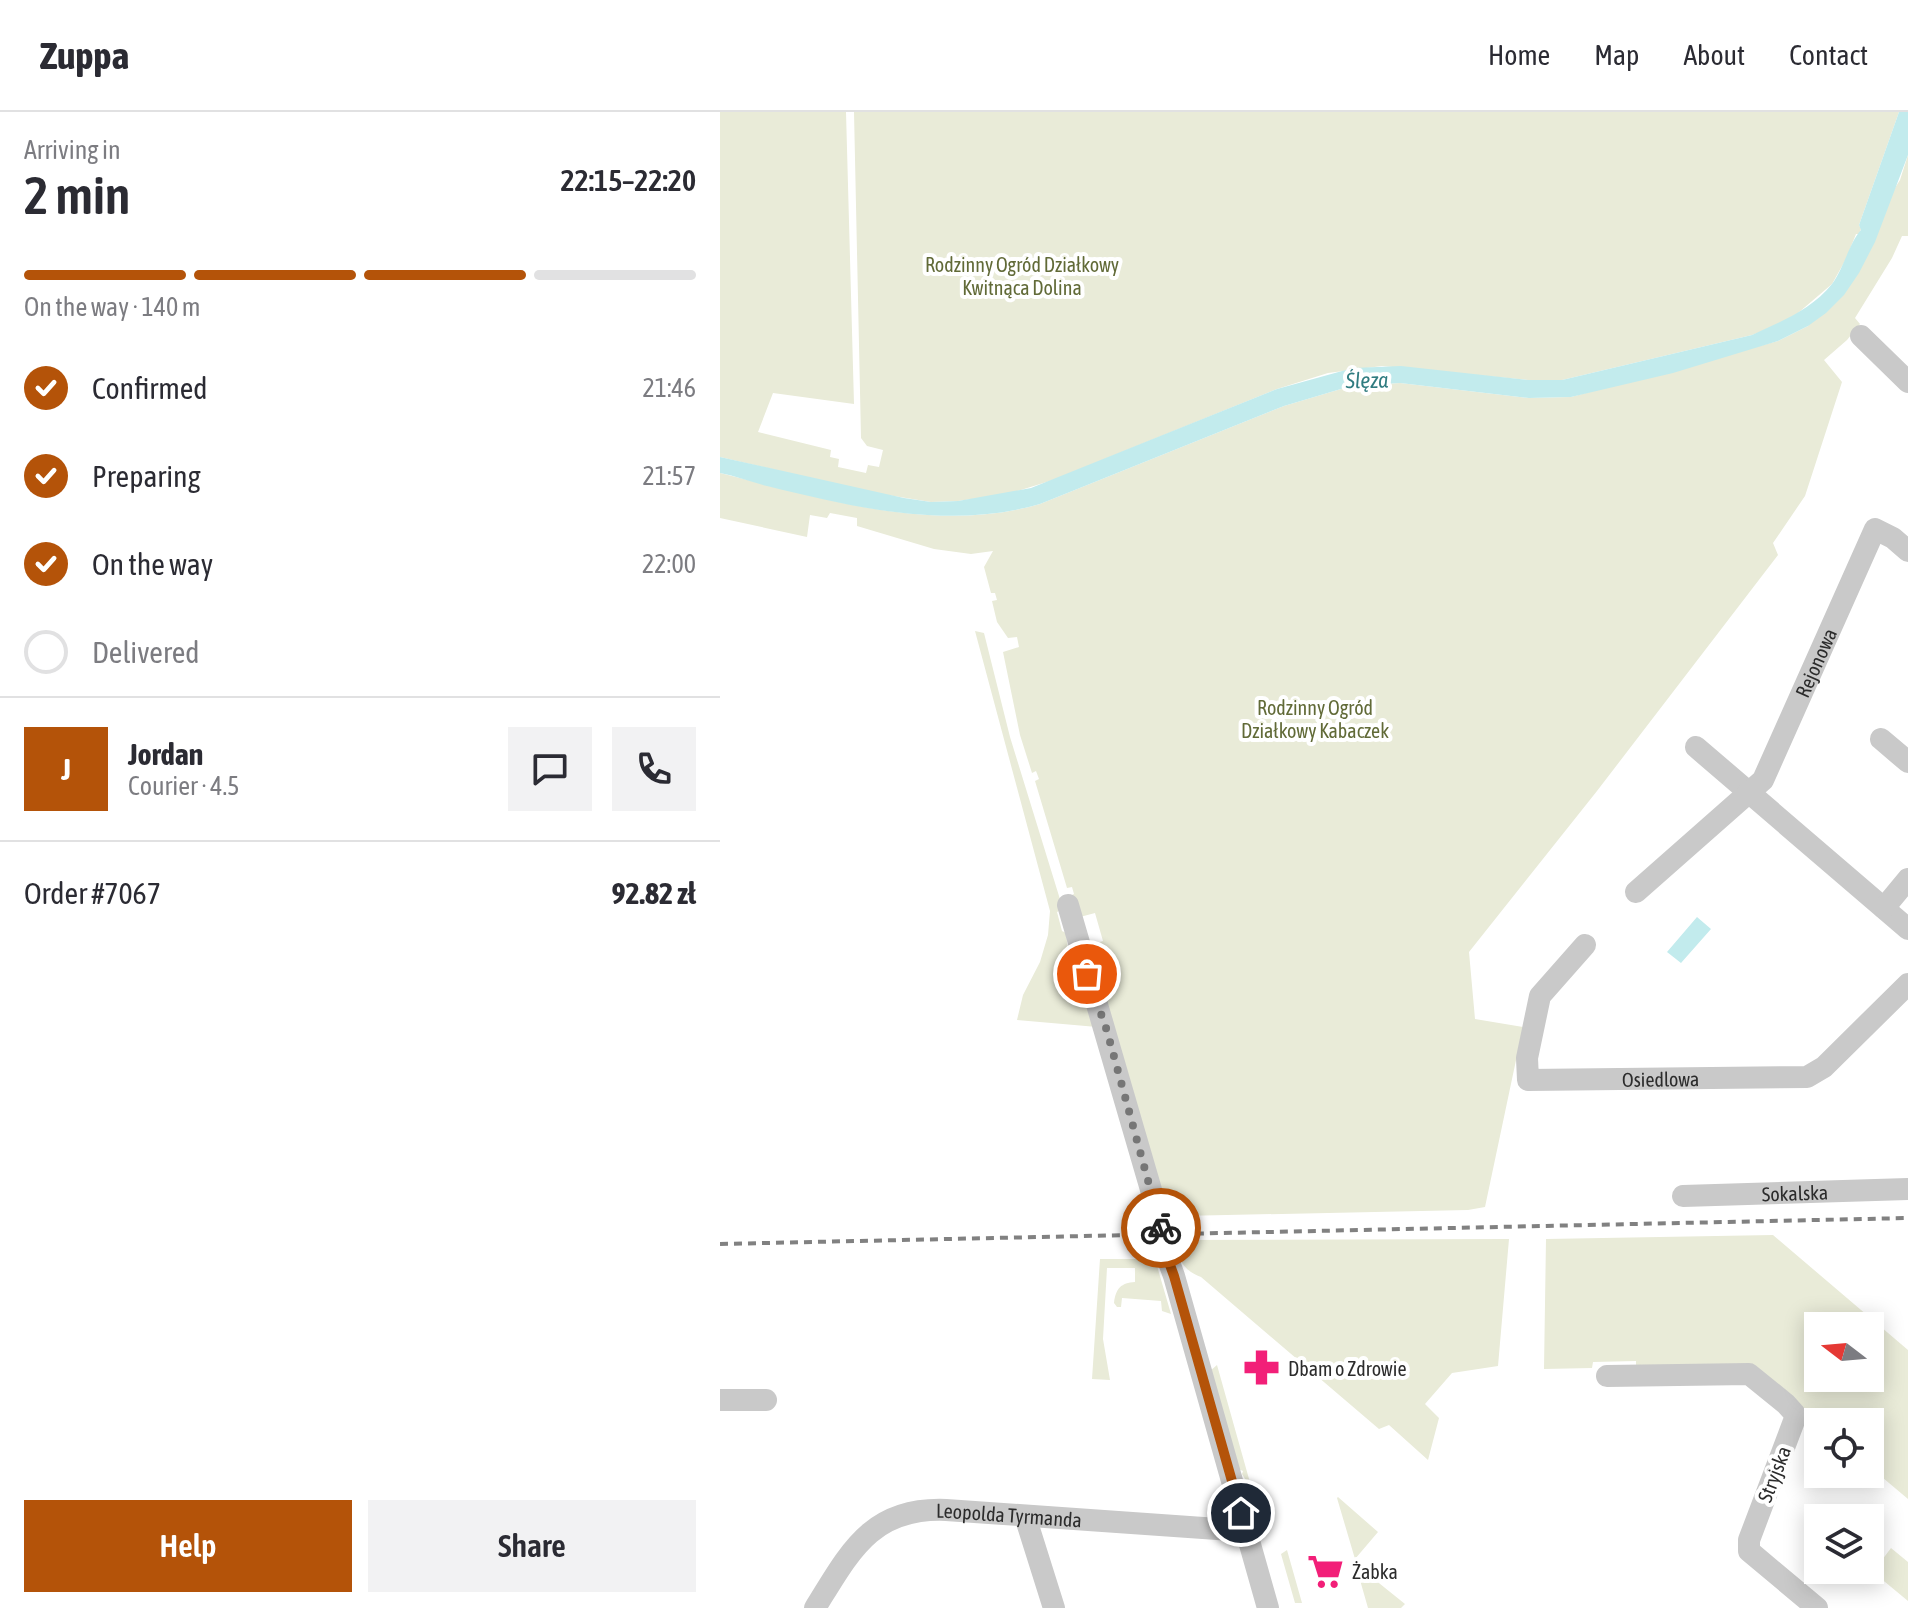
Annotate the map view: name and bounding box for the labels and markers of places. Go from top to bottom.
pin [1053,940,1121,1008]
pharmacy icon: Dbam o Zdrowie [1243,1349,1281,1387]
place label: Dbam o Zdrowie [1288,1357,1406,1380]
pin [1207,1479,1275,1547]
supermarket icon: Żabka [1307,1552,1345,1590]
place label: Żabka [1352,1560,1398,1583]

